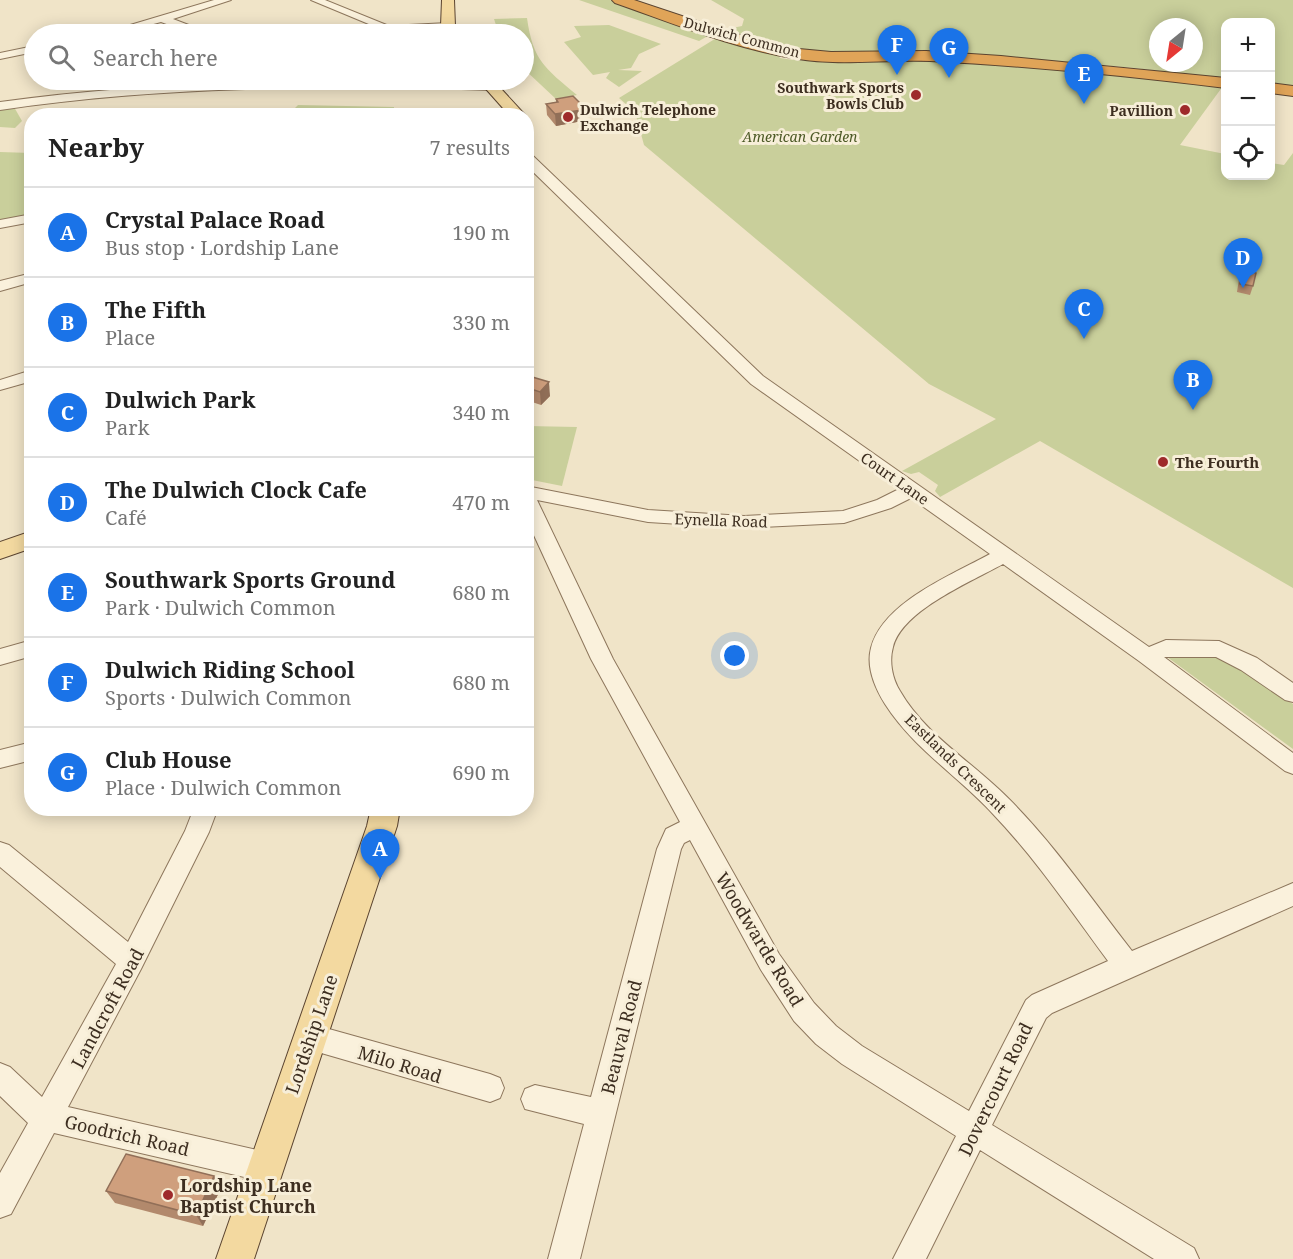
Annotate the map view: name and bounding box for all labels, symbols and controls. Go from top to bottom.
street label: Dulwich Common [682,12,802,62]
north arrow [1149,18,1203,72]
map controls [1221,18,1275,180]
button: + [1221,18,1275,72]
search box [24,24,534,90]
pin: F [878,26,916,75]
pin: G [930,28,968,78]
icon: search [45,41,78,74]
text: Search here [93,42,218,72]
pin: E [1064,54,1104,104]
button: − [1221,72,1275,126]
place label: Southwark Sports Bowls Club [777,78,904,113]
marker: Southwark Sports Bowls Club [909,88,923,102]
place label: Dulwich Telephone Exchange [580,100,716,135]
place label: Pavillion [1110,101,1173,120]
marker: Pavillion [1178,103,1192,117]
marker: Dulwich Telephone Exchange [561,110,575,124]
button: locate [1221,126,1275,180]
park label: American Garden [742,127,858,146]
text: Nearby [48,129,144,165]
text: 7 results [430,134,510,161]
text: Crystal Palace Road [105,204,325,234]
text: A [60,219,75,246]
text: 190 m [452,219,510,246]
text: Bus stop · Lordship Lane [105,234,339,261]
pin: D [1224,238,1262,288]
pin: C [1064,290,1104,339]
text: The Fifth [105,294,206,324]
text: B [61,309,74,336]
text: 330 m [452,309,510,336]
text: Place [105,324,155,351]
pin: B [1174,360,1212,410]
text: Dulwich Park [105,384,256,414]
text: C [61,399,74,426]
text: 340 m [452,399,510,426]
text: Park [105,414,149,441]
street label: Court Lane [857,447,933,509]
place label: The Fourth [1175,452,1259,472]
marker: The Fourth [1156,455,1170,469]
text: The Dulwich Clock Cafe [105,474,367,504]
text: D [60,489,75,516]
text: 470 m [452,489,510,516]
text: Café [105,504,147,531]
street label: Eynella Road [674,508,768,532]
text: Southwark Sports Ground [105,564,396,594]
text: E [61,579,74,606]
text: 680 m [452,579,510,606]
text: Park · Dulwich Common [105,594,336,621]
your location [720,641,749,670]
text: Dulwich Riding School [105,654,355,684]
text: F [61,669,74,696]
text: 680 m [452,669,510,696]
text: Sports · Dulwich Common [105,684,351,711]
street label: Eastlands Crescent [901,709,1011,817]
text: Club House [105,744,232,774]
text: G [60,759,75,786]
text: 690 m [452,759,510,786]
text: Place · Dulwich Common [105,774,341,801]
pin: A [360,830,400,879]
street label: Woodwarde Road [710,867,810,1011]
street label: Landcroft Road [65,944,149,1072]
street label: Lordship Lane [279,971,343,1097]
street label: Beauval Road [595,977,647,1097]
street label: Dovercourt Road [952,1018,1038,1160]
street label: Milo Road [355,1040,445,1088]
street label: Goodrich Road [62,1109,192,1161]
place label: Lordship Lane Baptist Church [180,1173,316,1218]
marker: Lordship Lane Baptist Church [161,1188,175,1202]

